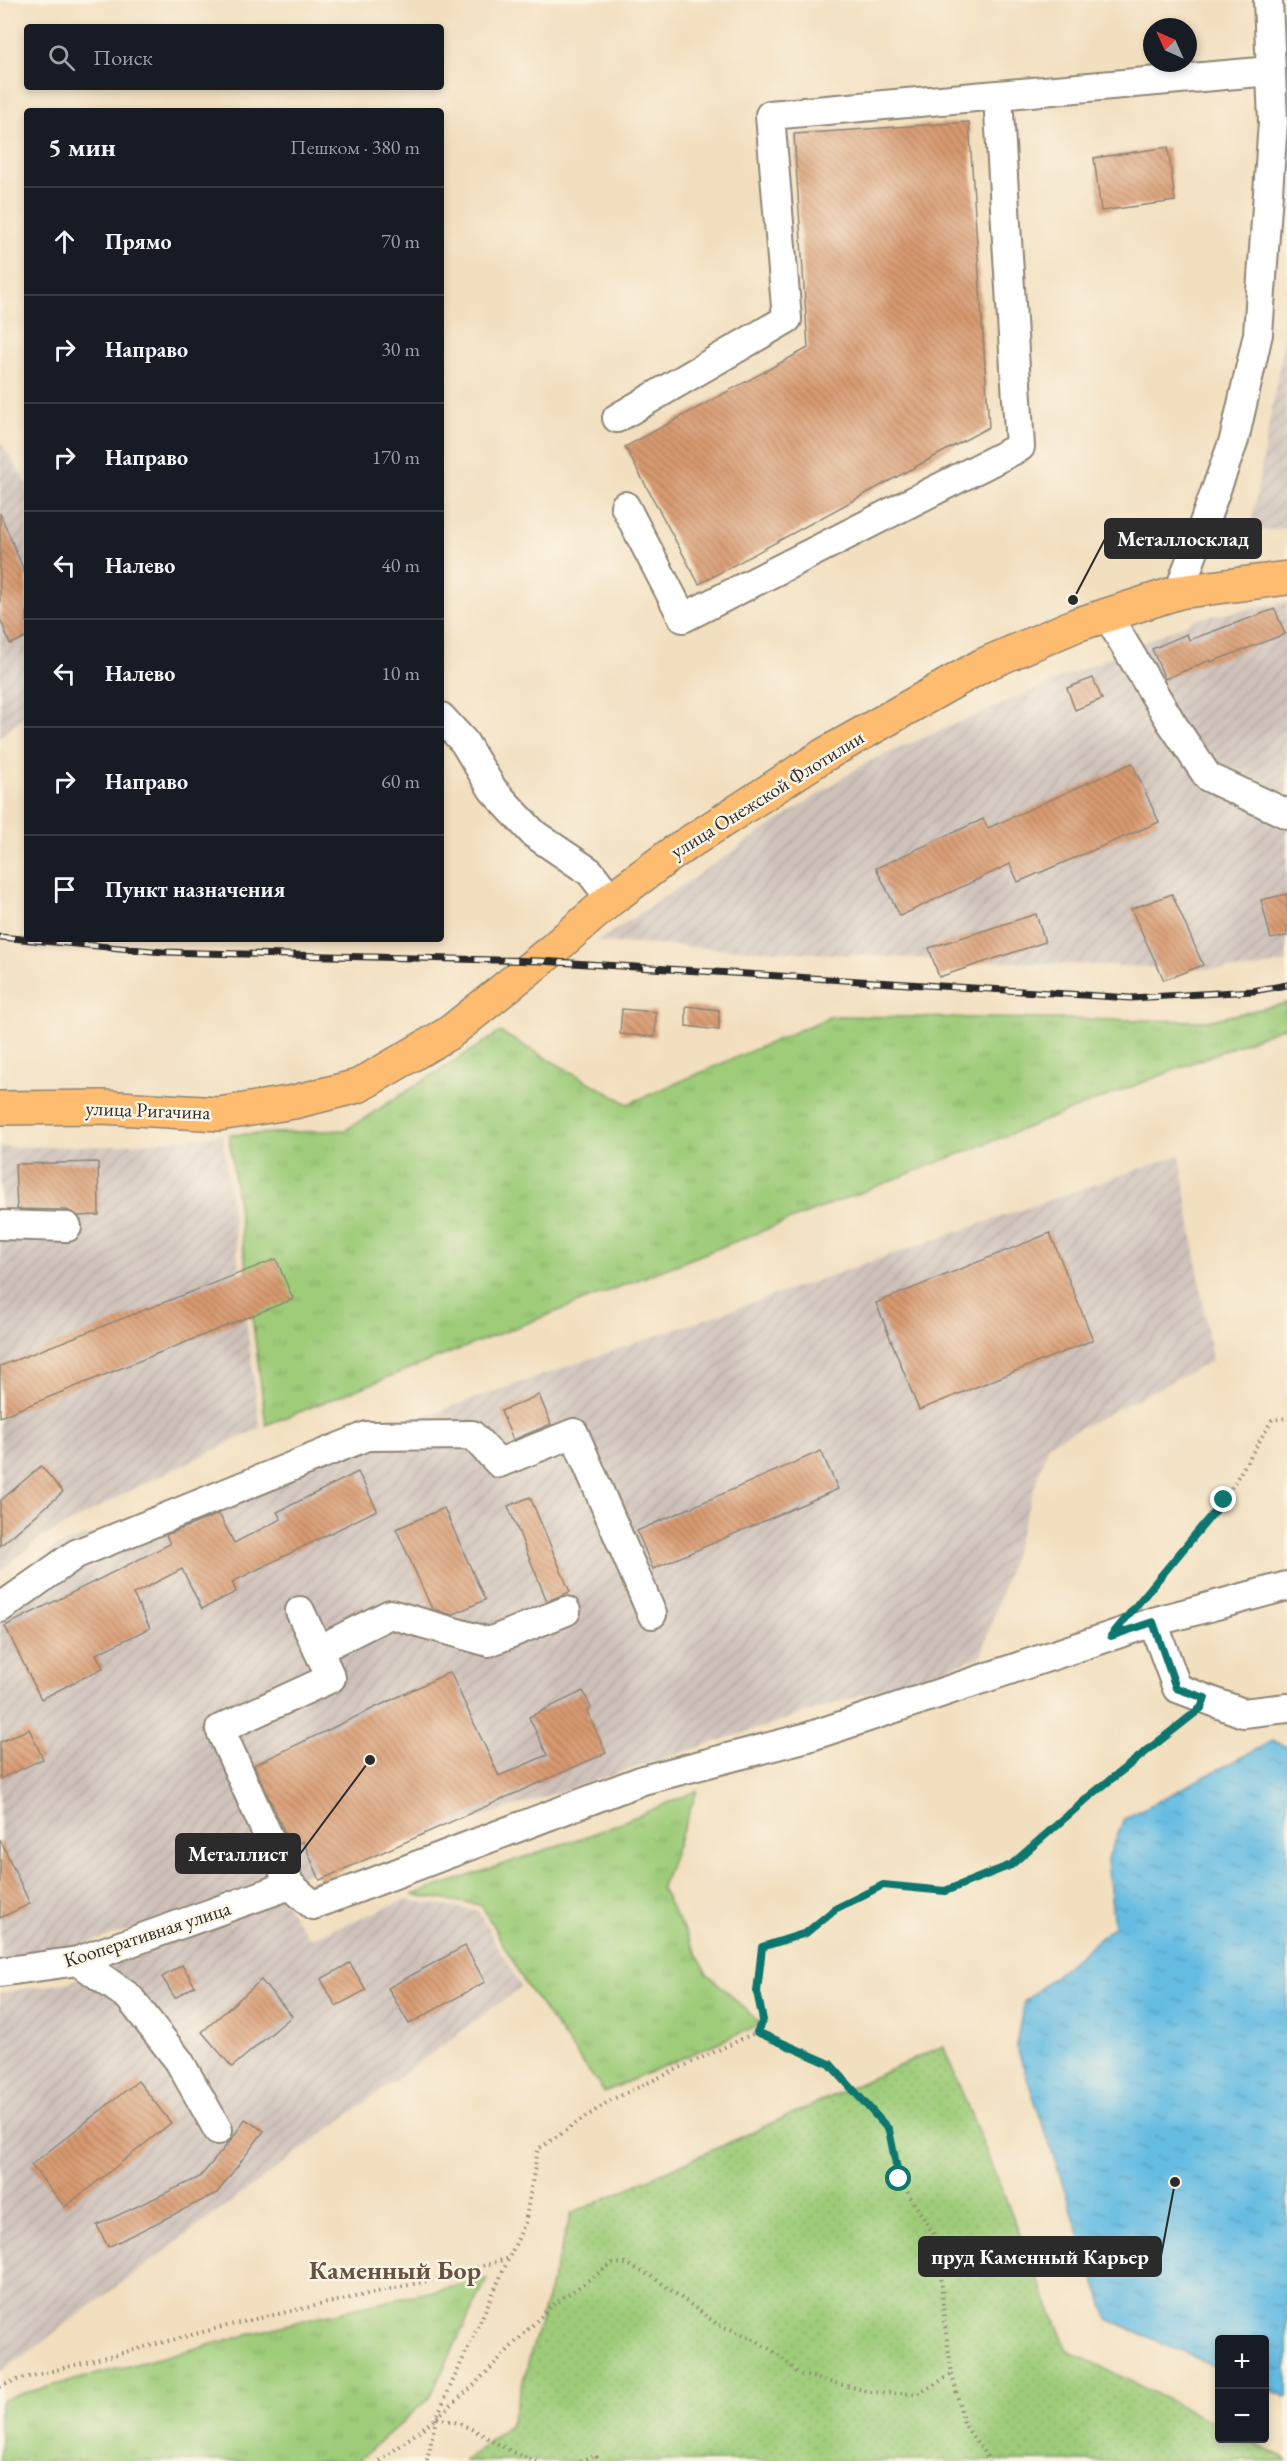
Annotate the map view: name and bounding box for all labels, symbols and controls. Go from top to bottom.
north arrow [1143,18,1197,72]
search box [24,24,444,90]
icon: search [45,41,78,74]
text: Поиск [93,43,153,72]
text: 5 мин [48,130,116,164]
text: Пешком · 380 m [290,134,420,160]
icon: ahead [48,225,81,258]
text: Прямо [105,227,172,256]
text: 70 m [381,228,420,254]
icon: right [48,333,81,366]
text: Направо [105,335,188,364]
text: 30 m [381,336,420,362]
icon: right [48,441,81,474]
text: Направо [105,443,188,472]
text: 170 m [372,444,420,470]
callout: Металлосклад [1105,519,1261,558]
text: Металлосклад [1117,525,1249,552]
icon: left [48,549,81,582]
text: Налево [105,551,175,580]
text: 40 m [381,552,420,578]
icon: left [48,657,81,690]
text: Налево [105,659,175,688]
text: 10 m [381,660,420,686]
street label: улица Онежской Флотилии [665,724,869,864]
icon: right [48,765,81,798]
text: Направо [105,767,188,796]
text: 60 m [381,768,420,794]
icon: arrive [48,873,81,906]
text: Пункт назначения [105,875,285,904]
street label: улица Ригачина [85,1095,211,1125]
route end [1210,1486,1236,1512]
callout: Металлист [176,1834,300,1873]
text: Металлист [188,1840,288,1867]
street label: Кооперативная улица [60,1895,234,1973]
route start [885,2165,911,2191]
callout: пруд Каменный Карьер [919,2237,1161,2276]
text: пруд Каменный Карьер [931,2243,1149,2270]
district label: Каменный Бор [309,2253,481,2287]
map controls [1215,2335,1269,2443]
button: + [1215,2335,1269,2389]
button: − [1215,2389,1269,2443]

